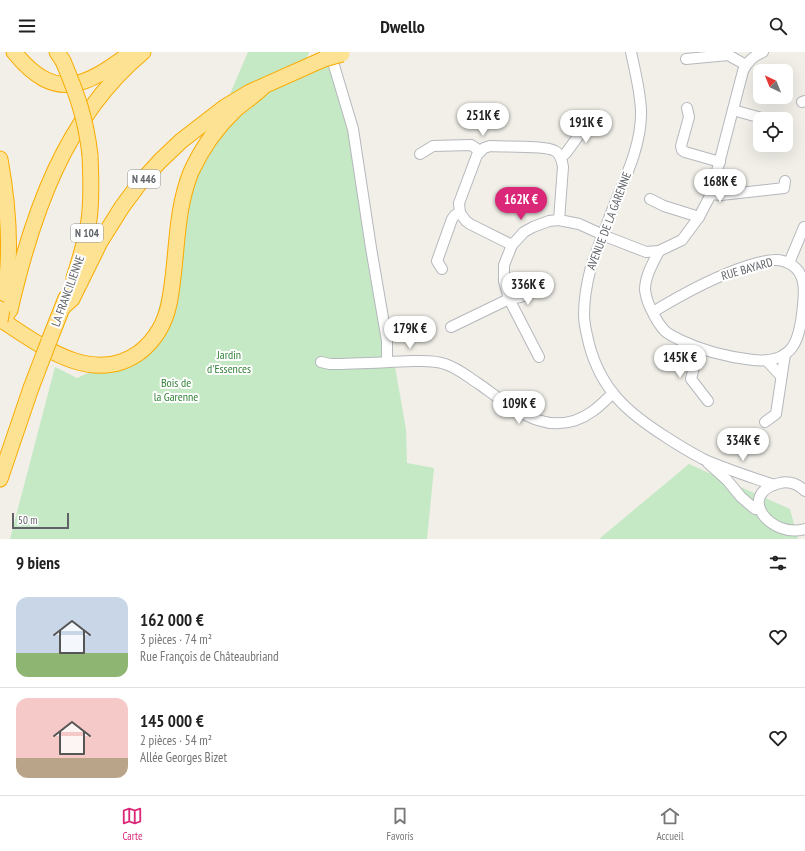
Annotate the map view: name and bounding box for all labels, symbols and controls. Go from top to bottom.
icon: menu [16,15,38,37]
text: Dwello [380,15,425,38]
icon: search [767,15,789,37]
north arrow [753,64,793,104]
map controls [753,64,793,152]
pin: 251K € [450,103,516,137]
text: 251K € [466,107,500,124]
pin: 191K € [553,110,619,144]
button: locate [753,112,793,152]
text: 191K € [569,114,603,131]
pin: 168K € [687,169,753,203]
road number: N 446 [128,170,160,188]
street label: AVENUE DE LA GARENNE [583,170,634,272]
text: 168K € [703,173,737,190]
pin: 162K € [488,187,554,221]
text: 162K € [504,191,538,208]
road number: N 104 [71,224,103,242]
street label: LA FRANCILIENNE [48,253,87,329]
street label: RUE BAYARD [719,254,774,283]
pin: 336K € [495,272,561,306]
text: 336K € [511,276,545,293]
pin: 179K € [377,316,443,350]
text: 179K € [393,320,427,337]
pin: 145K € [647,345,713,379]
park label: Jardin d'Essences [207,347,251,376]
text: 145K € [663,349,697,366]
park label: Bois de la Garenne [154,375,198,404]
pin: 109K € [486,391,552,425]
text: 109K € [502,395,536,412]
pin: 334K € [710,428,776,462]
text: 334K € [726,432,760,449]
scale bar [12,511,69,530]
text: 50 m [18,513,37,527]
text: 9 biens [16,552,60,574]
icon: filters [767,552,789,574]
text: 162 000 € [140,609,204,631]
icon: home [48,613,96,661]
icon: heart [767,626,789,648]
text: 3 pièces · 74 m² [140,631,212,648]
text: Rue François de Châteaubriand [140,648,279,665]
text: 145 000 € [140,710,204,732]
icon: home [48,714,96,762]
icon: heart [767,727,789,749]
text: 2 pièces · 54 m² [140,732,212,749]
text: Allée Georges Bizet [140,749,227,766]
tab: Carte [121,805,143,843]
tab: Favoris [386,805,414,843]
tab: Accueil [657,805,684,843]

